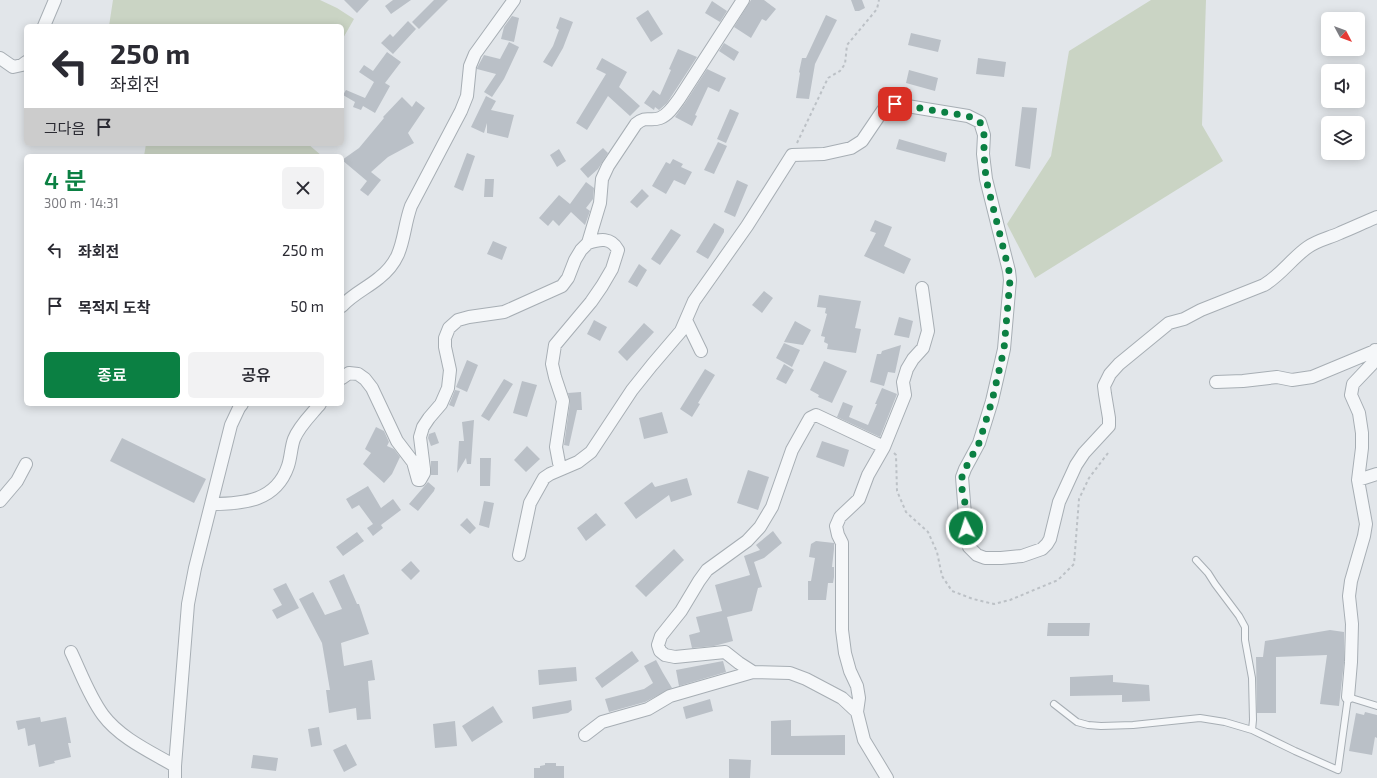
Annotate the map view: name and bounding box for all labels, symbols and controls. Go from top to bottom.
north arrow [1321,12,1365,56]
map controls [1321,12,1365,160]
text: 250 m [110,36,190,70]
icon: left [44,40,96,92]
button: sound [1321,64,1365,108]
text: 좌회전 [110,73,160,95]
pin [878,87,912,121]
icon: arrive [884,93,906,115]
icon: arrive [93,116,115,138]
button: layers [1321,116,1365,160]
text: 그다음 [44,119,85,137]
text: 4 분 [44,165,86,194]
button: close [282,167,324,209]
text: 300 m · 14:31 [44,195,119,211]
icon: left [44,239,66,261]
text: 250 m [282,241,324,259]
text: 좌회전 [78,242,119,260]
icon: arrive [44,295,66,317]
text: 50 m [290,297,324,315]
text: 목적지 도착 [78,298,150,316]
button: 종료 [44,352,180,398]
button: 공유 [188,352,324,398]
position arrow [945,507,987,549]

